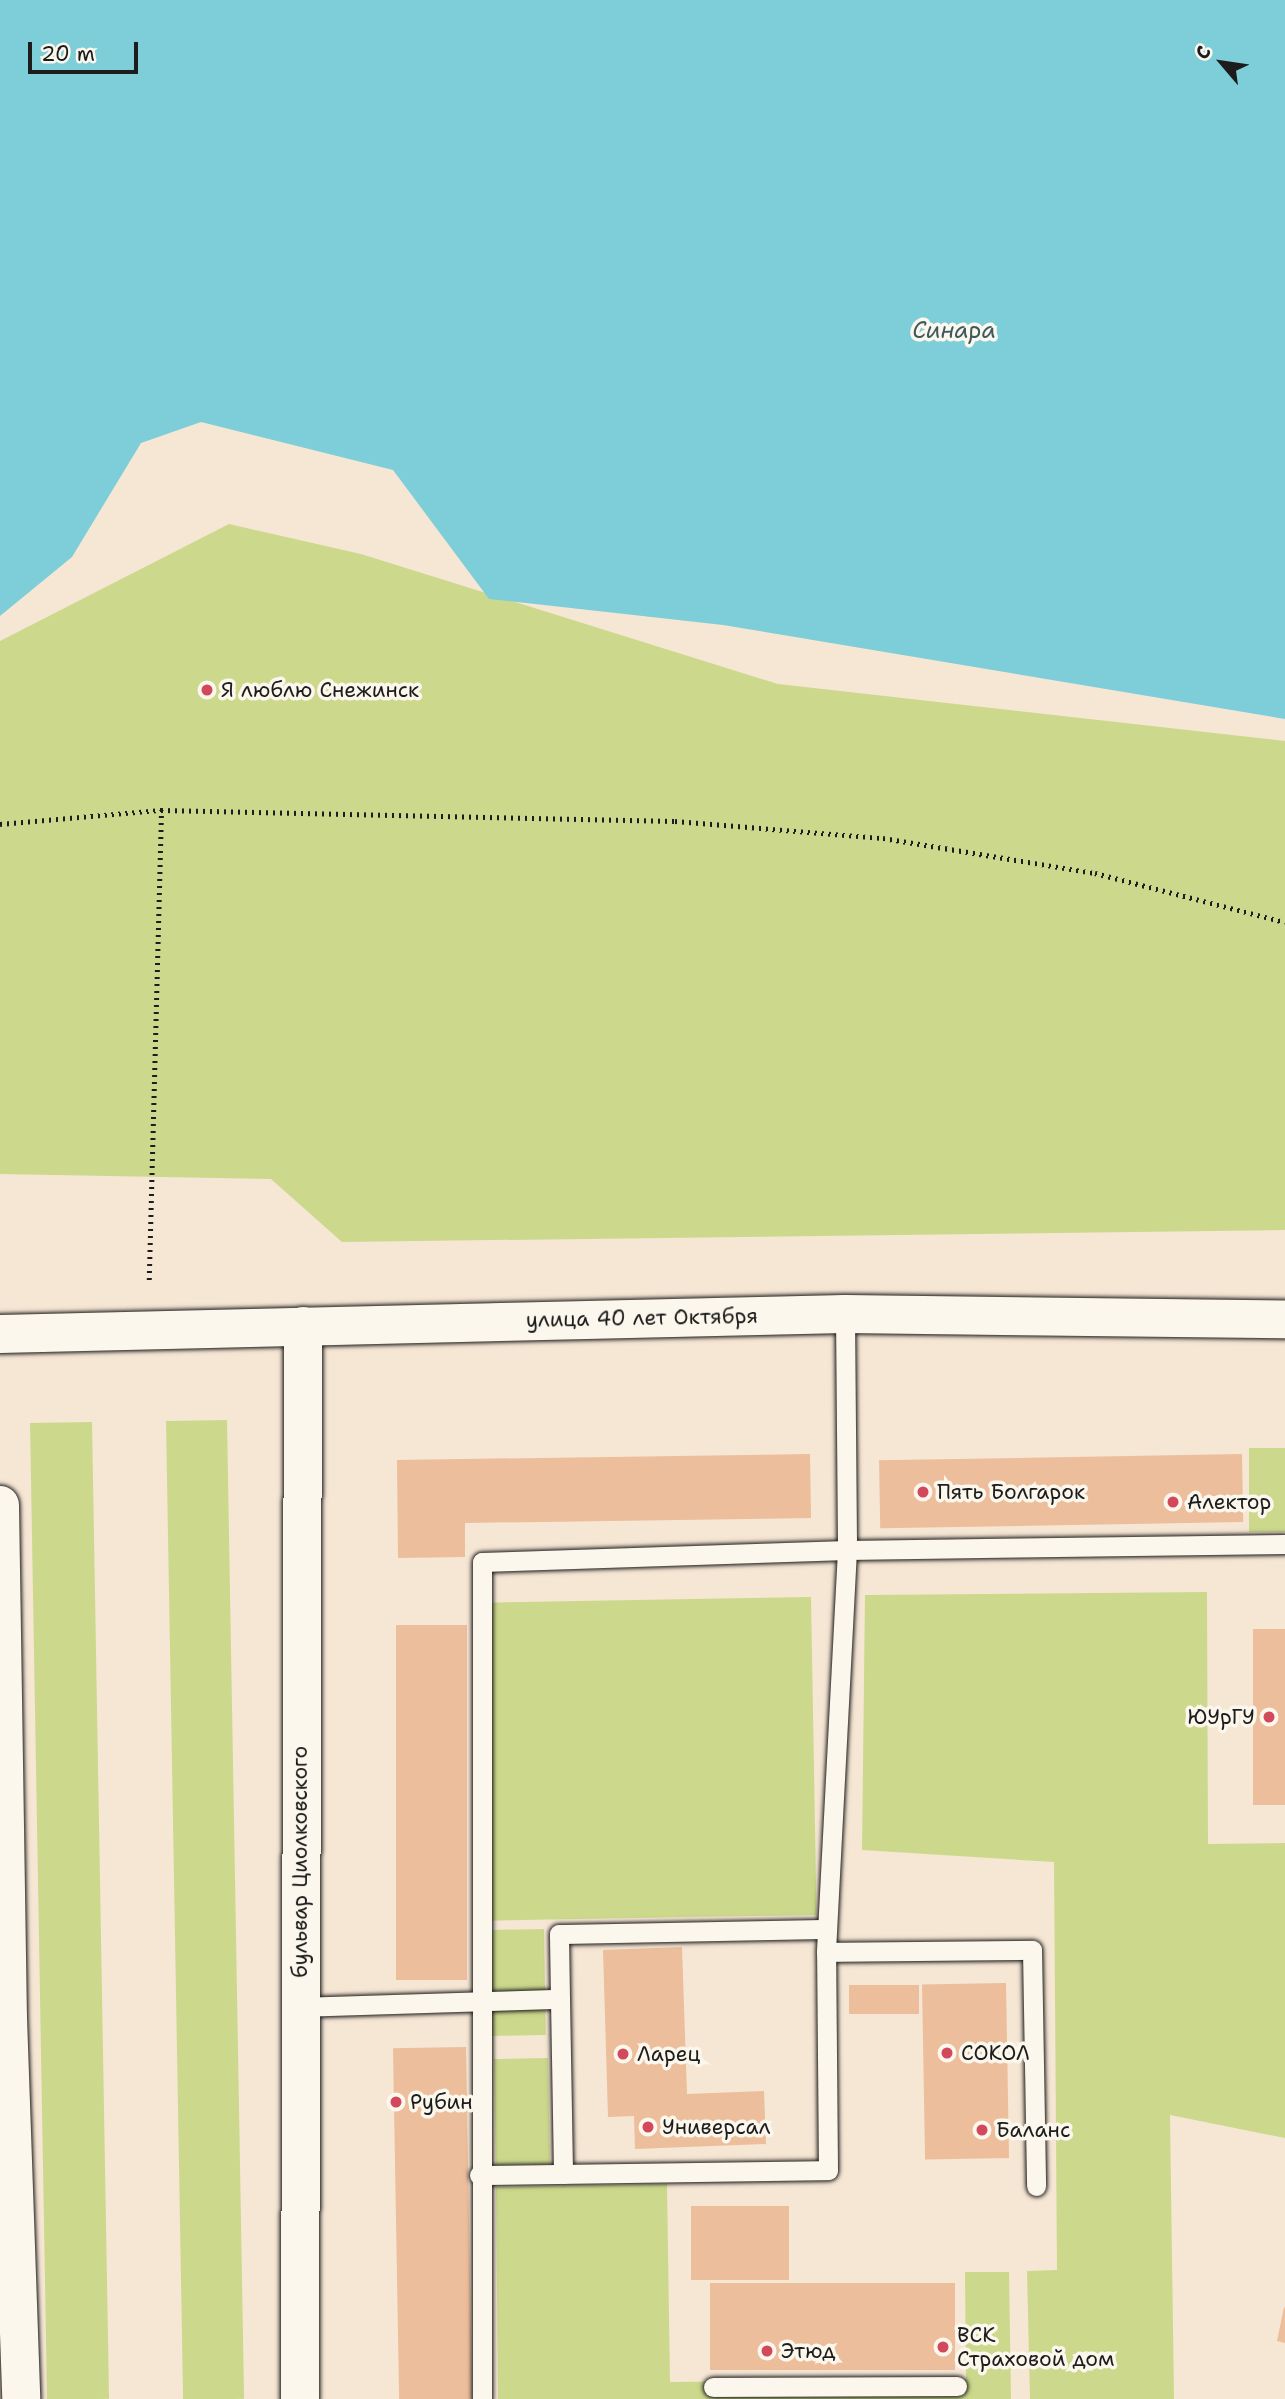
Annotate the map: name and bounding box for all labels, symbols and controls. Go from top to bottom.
scale bar [32,28,142,72]
north arrow [1187,28,1257,98]
text: 20 m [41,40,95,68]
text: С [1189,41,1217,64]
water label: Синара [912,316,996,344]
place label: Я люблю Снежинск [221,677,419,703]
marker: Я люблю Снежинск [199,682,215,698]
street label: улица 40 лет Октября [526,1303,758,1333]
place label: Пять Болгарок [937,1479,1085,1505]
marker: Пять Болгарок [915,1484,931,1500]
place label: Алектор [1187,1489,1271,1515]
marker: Алектор [1165,1494,1181,1510]
place label: ЮУрГУ [1187,1704,1255,1730]
marker: ЮУрГУ [1261,1709,1277,1725]
street label: бульвар Циолковского [287,1746,313,1978]
place label: СОКОЛ [961,2040,1030,2066]
place label: Ларец [637,2041,700,2067]
marker: СОКОЛ [939,2045,955,2061]
marker: Ларец [615,2046,631,2062]
place label: Рубин [410,2089,473,2115]
marker: Рубин [388,2094,404,2110]
place label: Универсал [662,2114,770,2140]
place label: Баланс [996,2117,1070,2143]
marker: Универсал [640,2119,656,2135]
marker: Баланс [974,2122,990,2138]
place label: ВСК Страховой дом [957,2322,1114,2372]
place label: Этюд [781,2338,835,2364]
marker: ВСК Страховой дом [935,2339,951,2355]
marker: Этюд [759,2343,775,2359]

